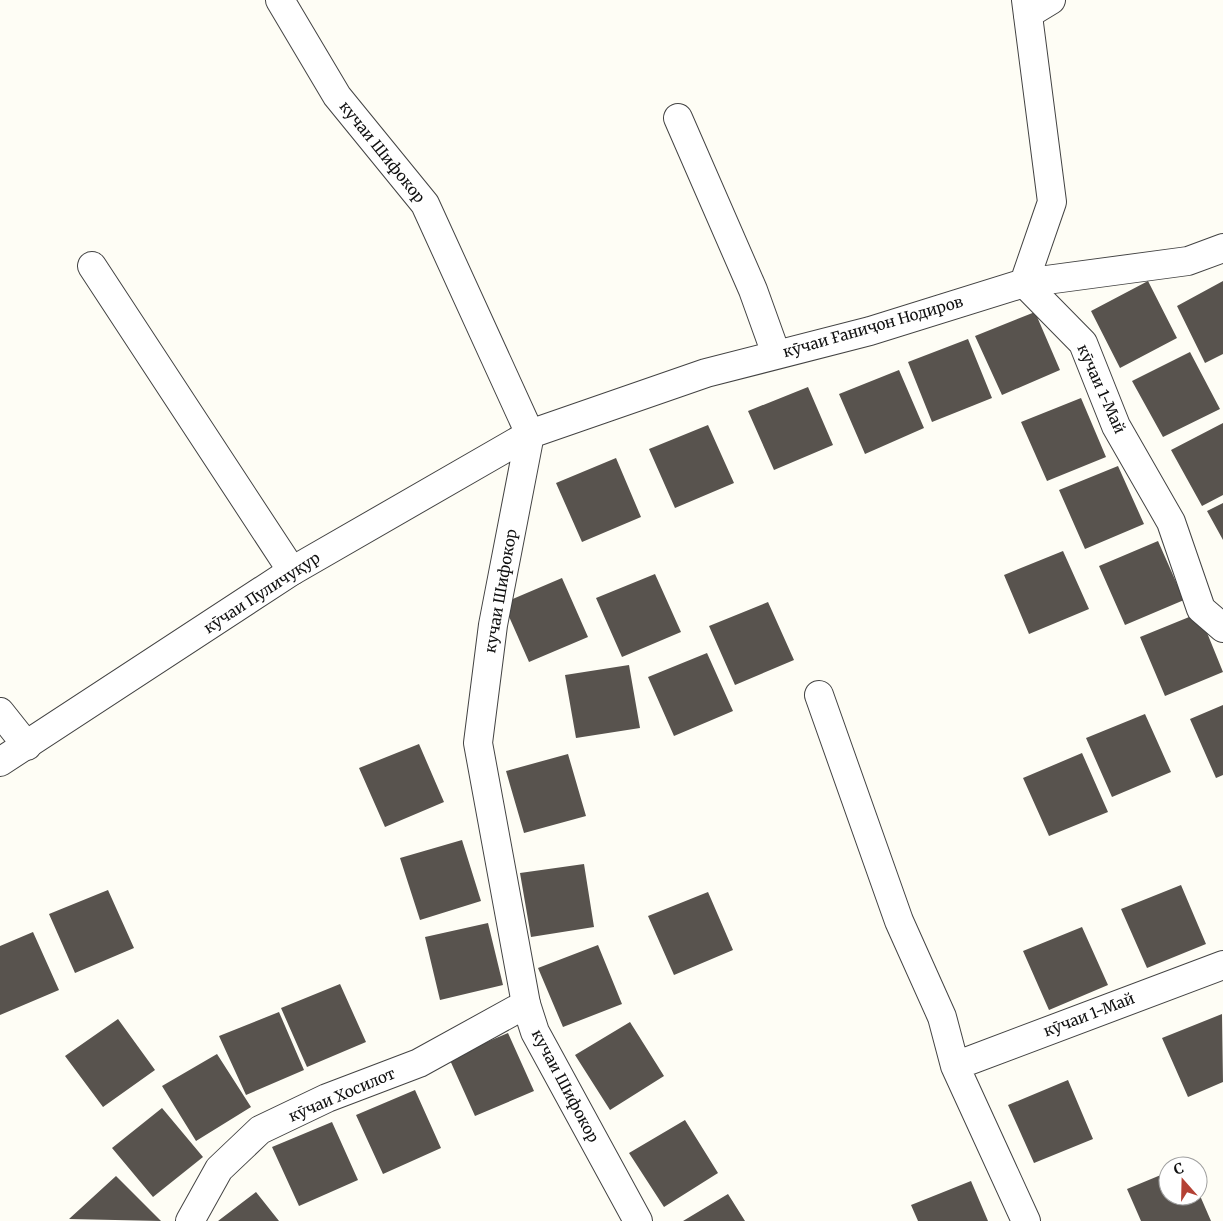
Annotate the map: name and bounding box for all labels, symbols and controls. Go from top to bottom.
street label: кучаи Шифокор [336,97,429,206]
street label: кӯчаи Ғаниҷон Нодиров [781,292,965,361]
street label: кӯчаи 1-Май [1073,341,1130,436]
street label: кучаи Шифокор [480,527,521,654]
street label: кӯчаи Пуличуқур [200,548,323,637]
street label: кӯчаи 1-Май [1041,988,1137,1041]
street label: кучаи Шифокор [528,1026,603,1146]
street label: кӯчаи Хосилот [286,1064,398,1126]
north arrow [1158,1156,1208,1206]
text: С [1171,1159,1186,1179]

